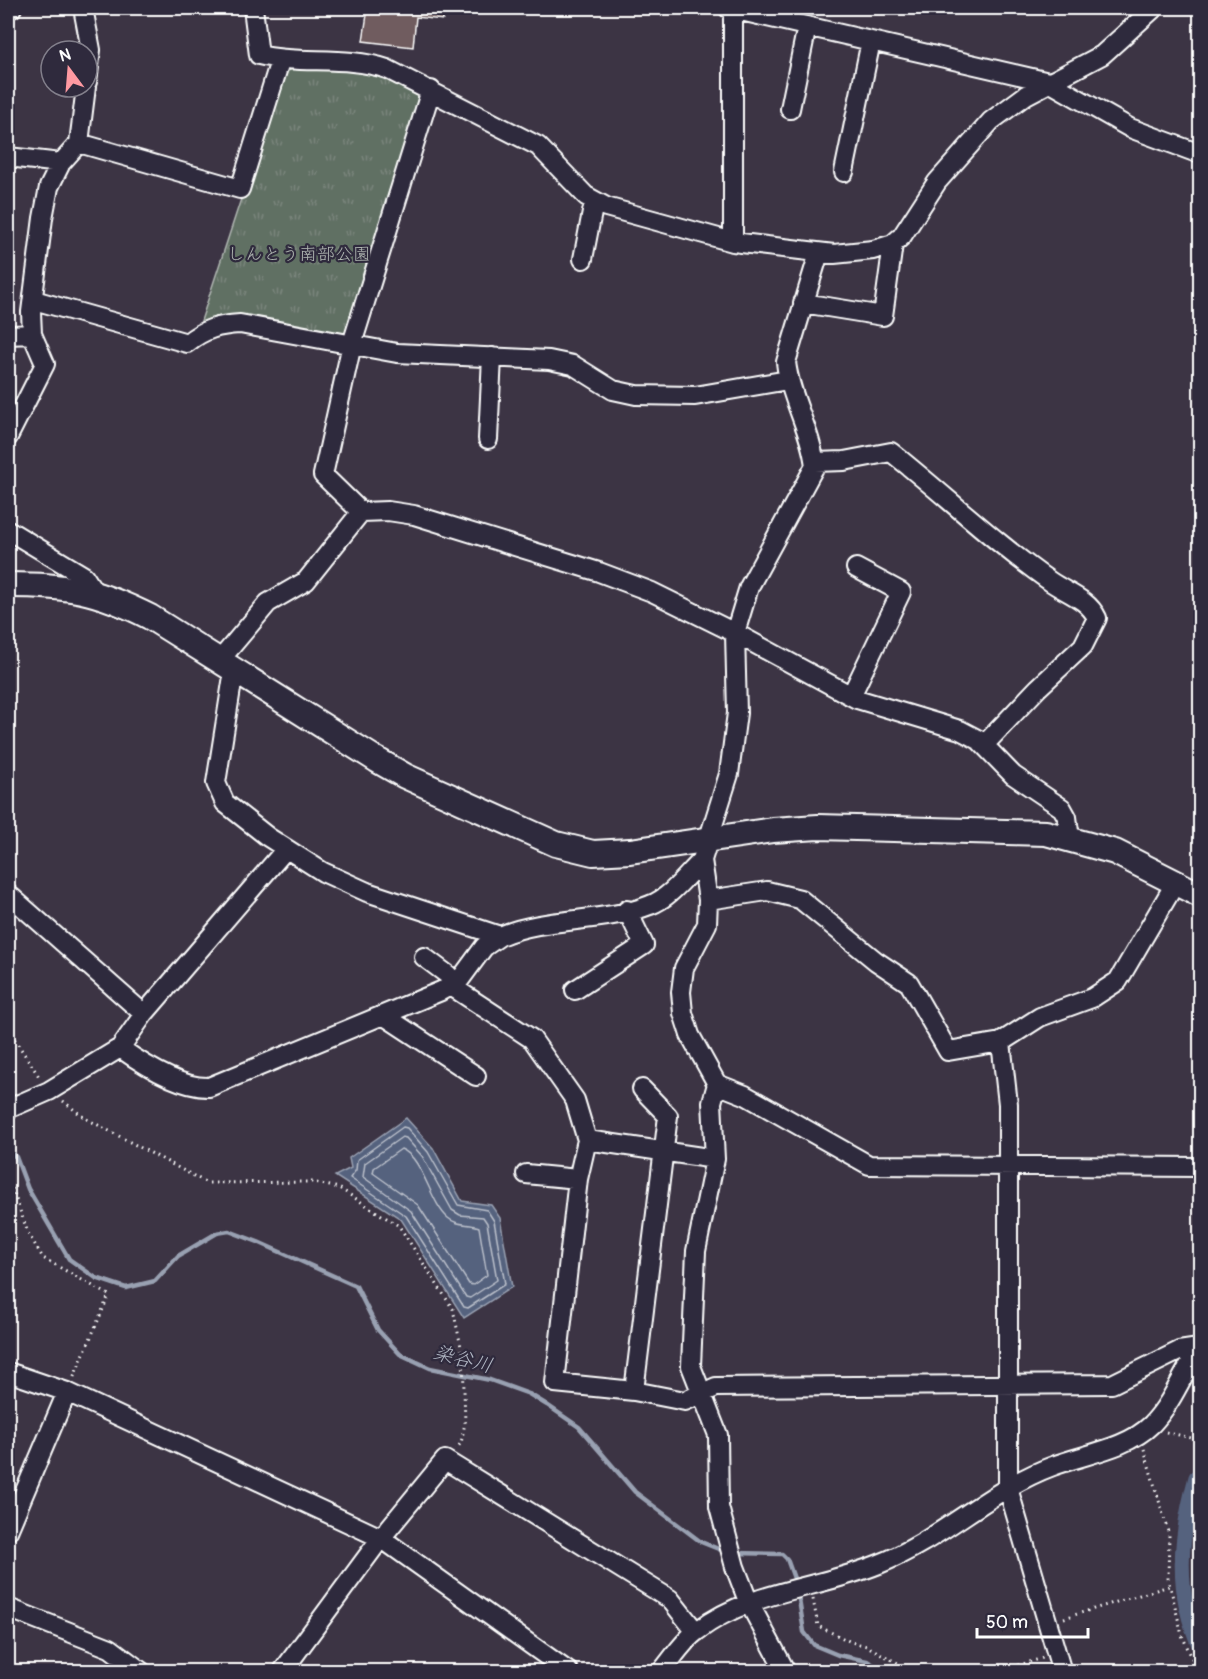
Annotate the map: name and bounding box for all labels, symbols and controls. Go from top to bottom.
north arrow [39,39,99,99]
text: N [57,44,73,67]
park label: しんとう南部公園 [227,243,371,266]
water label: 染谷川 [431,1340,495,1378]
scale bar [977,1601,1088,1639]
text: 50 m [986,1611,1028,1634]

